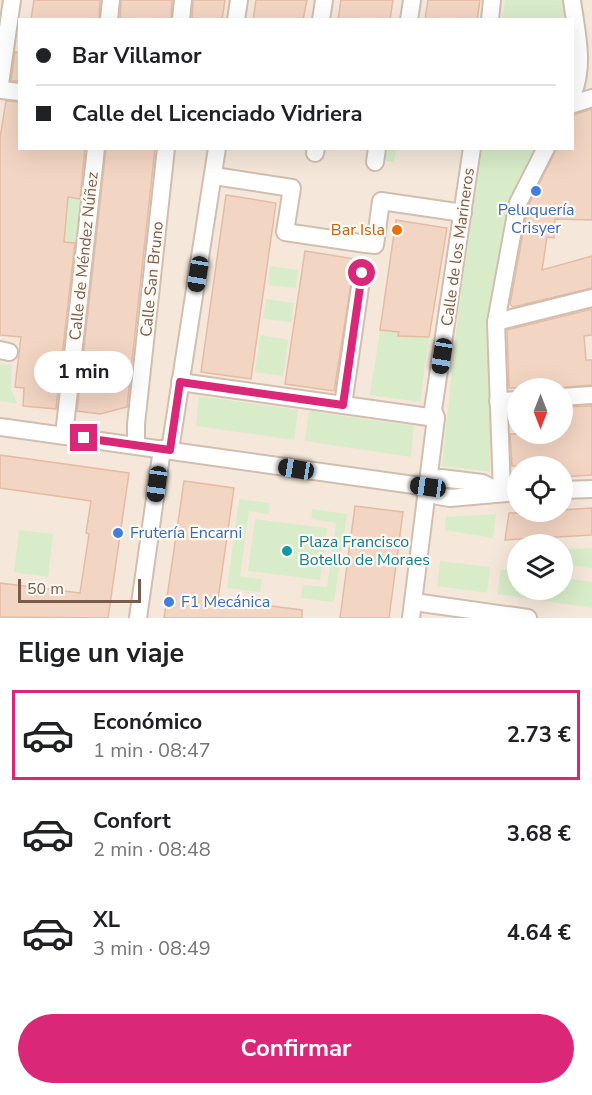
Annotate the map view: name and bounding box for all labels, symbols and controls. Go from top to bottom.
text: Bar Villamor [72,41,202,71]
text: Calle del Licenciado Vidriera [72,99,362,129]
street label: Calle de los Marineros [436,166,480,328]
street label: Calle de Méndez Núñez [64,171,104,341]
marker: Peluquería Crisyer [529,184,543,198]
place label: Peluquería Crisyer [498,199,574,239]
place label: Bar Isla [331,219,385,241]
street label: Calle San Bruno [135,220,169,338]
marker: Bar Isla [390,223,404,237]
car [186,255,210,293]
route start [348,259,375,286]
car [430,337,454,375]
callout: 1 min [34,351,134,393]
text: 1 min [58,358,109,385]
north arrow [507,378,573,444]
map controls [507,378,573,600]
route end [70,424,97,451]
button: locate [507,456,573,522]
car [277,457,315,481]
car [146,465,168,503]
car [409,476,447,498]
place label: Frutería Encarni [130,522,242,544]
marker: Frutería Encarni [111,526,125,540]
place label: Plaza Francisco Botello de Moraes [299,531,430,571]
button: layers [507,534,573,600]
marker: Plaza Francisco Botello de Moraes [280,544,294,558]
scale bar [18,576,141,604]
text: 50 m [27,578,64,600]
place label: F1 Mecánica [181,591,270,613]
marker: F1 Mecánica [162,595,176,609]
text: Elige un viaje [18,635,184,672]
text: Económico [93,707,202,737]
icon: car [21,708,75,762]
text: 2.73 € [507,720,571,750]
text: 1 min · 08:47 [93,737,211,764]
text: Confort [93,806,171,836]
icon: car [21,807,75,861]
text: 3.68 € [507,819,571,849]
text: 2 min · 08:48 [93,836,211,863]
text: XL [93,905,120,935]
icon: car [21,906,75,960]
text: 4.64 € [507,918,571,948]
text: 3 min · 08:49 [93,935,211,962]
button: Confirmar [18,1014,574,1083]

